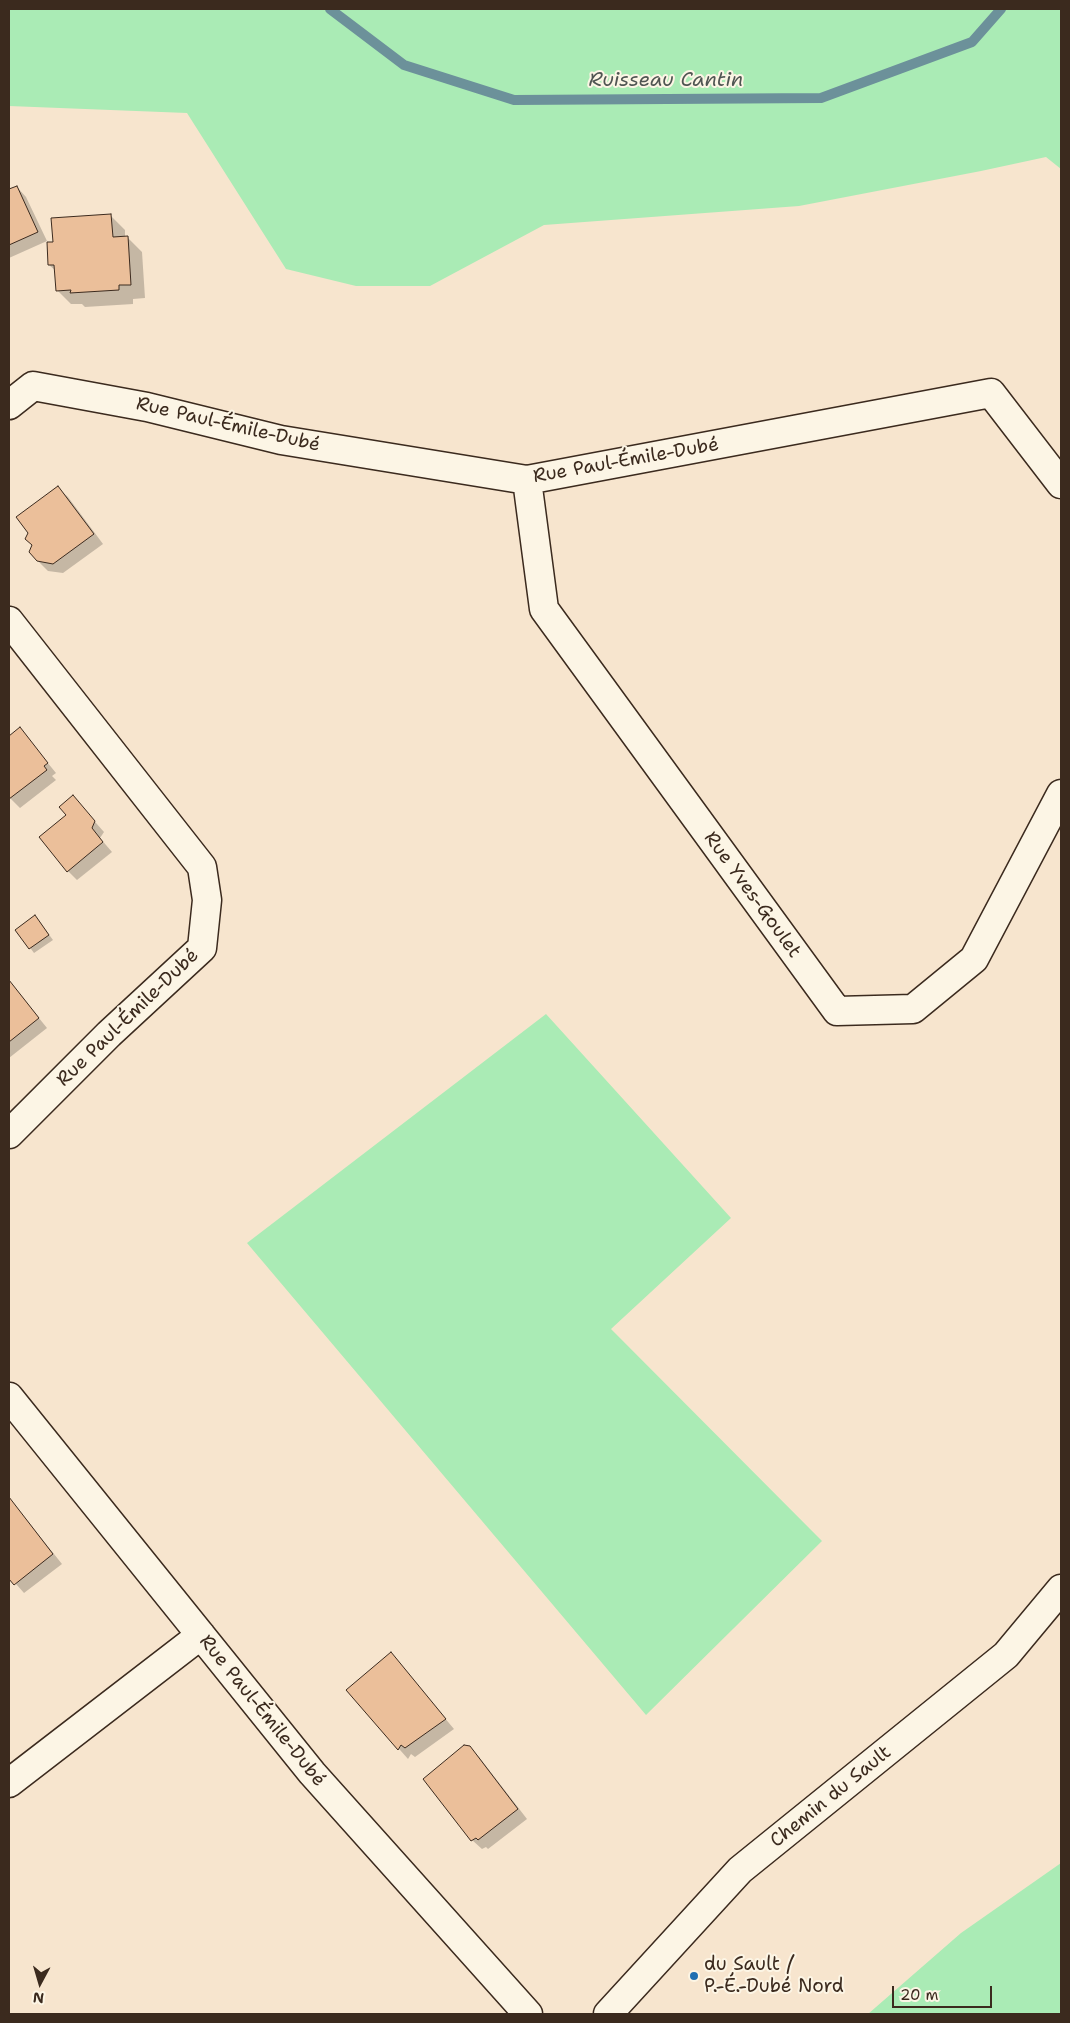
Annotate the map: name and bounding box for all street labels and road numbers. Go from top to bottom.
street label: Rue Paul-Émile-Dubé [134,393,322,457]
street label: Rue Paul-Émile-Dubé [531,433,721,489]
street label: Rue Yves-Goulet [699,828,805,962]
street label: Rue Paul-Émile-Dubé [52,944,204,1092]
street label: Rue Paul-Émile-Dubé [194,1631,330,1791]
street label: Chemin du Sault [766,1741,896,1853]

